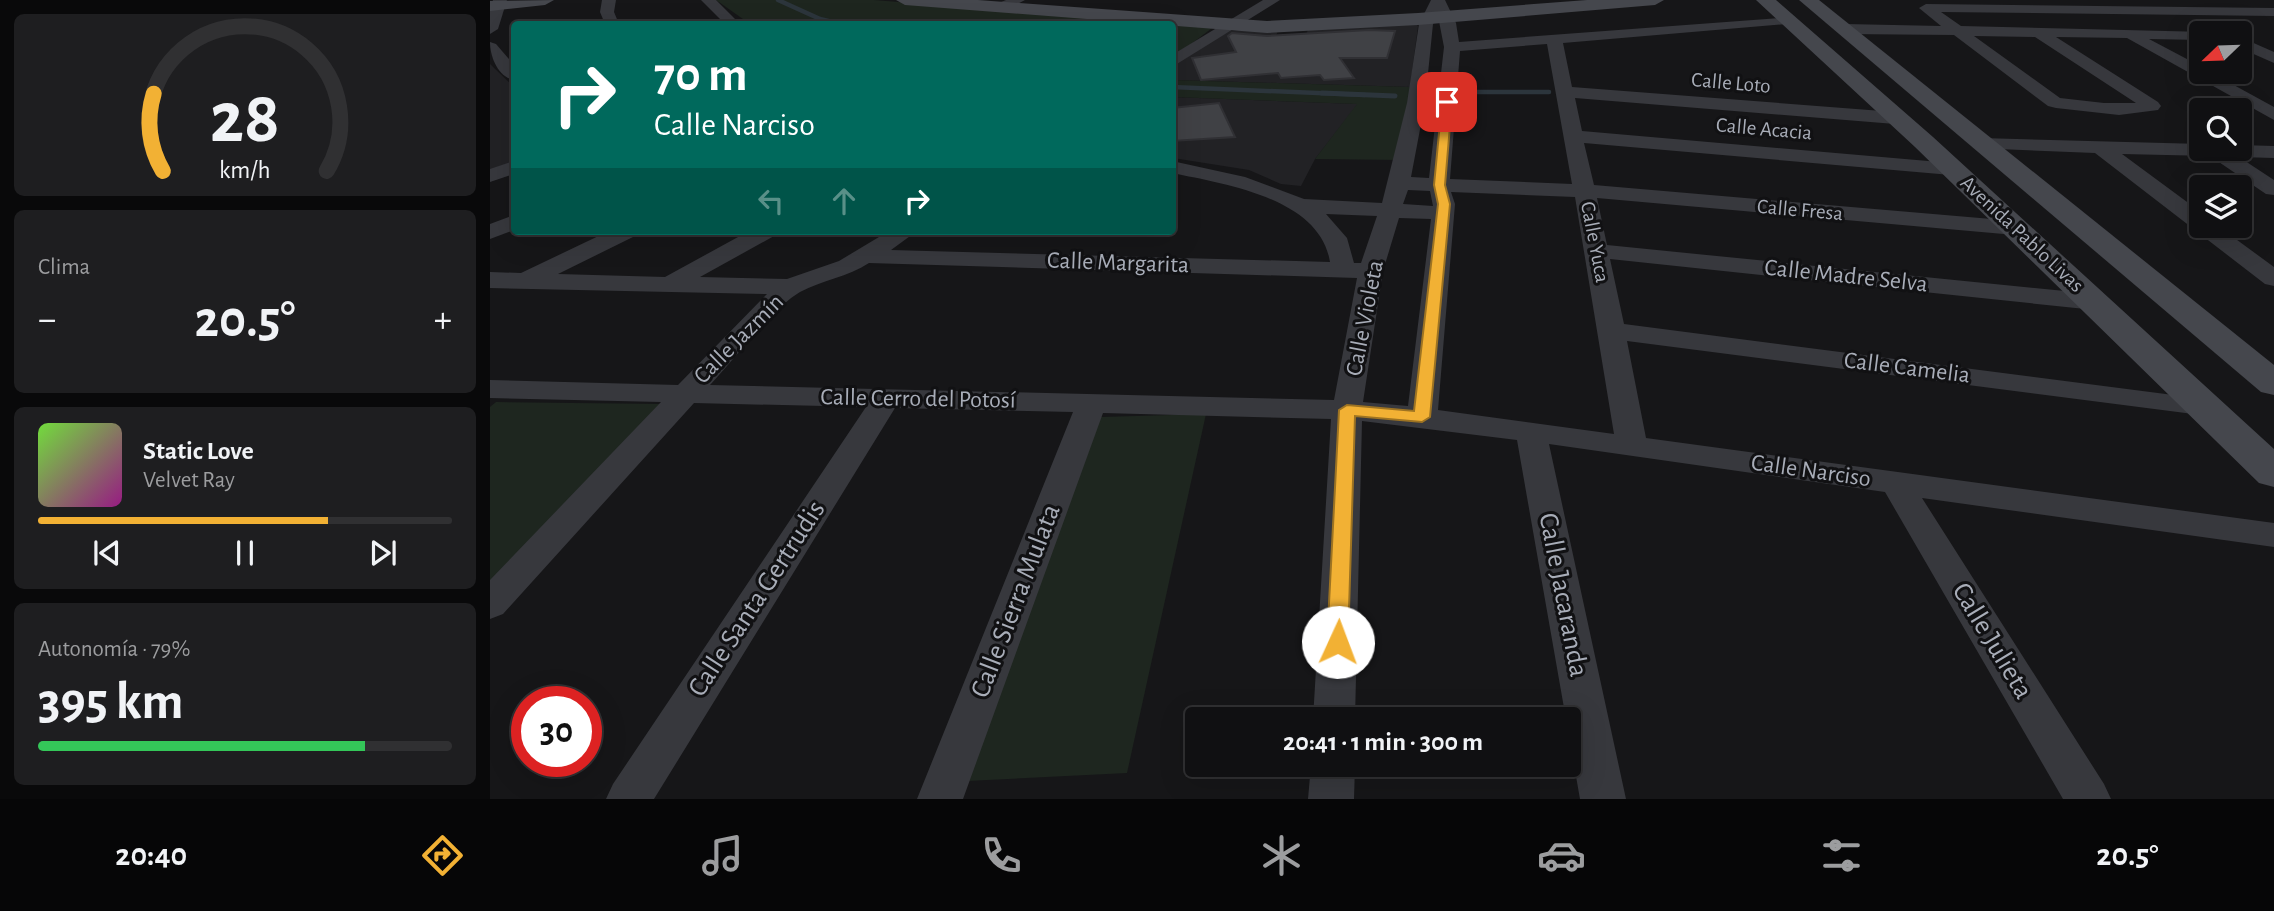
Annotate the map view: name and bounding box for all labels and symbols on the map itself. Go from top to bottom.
north arrow [2189,21,2252,84]
street label: Calle Loto [1690,69,1772,97]
pin [1417,72,1477,132]
street label: Calle Acacia [1715,114,1813,144]
street label: Avenida Pablo Livas [1956,172,2088,296]
street label: Calle Fresa [1756,196,1844,224]
street label: Calle Yuca [1577,200,1613,285]
street label: Calle Margarita [1046,249,1190,277]
street label: Calle Madre Selva [1763,255,1929,297]
street label: Calle Violeta [1342,258,1388,378]
street label: Calle Jazmín [690,290,788,388]
street label: Calle Camelia [1843,348,1971,388]
street label: Calle Cerro del Potosí [820,385,1016,413]
street label: Calle Narciso [1750,451,1872,491]
street label: Calle Santa Gertrudis [683,496,831,702]
street label: Calle Sierra Mulata [966,500,1066,702]
street label: Calle Jacaranda [1533,511,1593,679]
street label: Calle Julieta [1947,578,2038,704]
position arrow [1301,605,1375,679]
speed limit sign: 30 [511,686,602,777]

